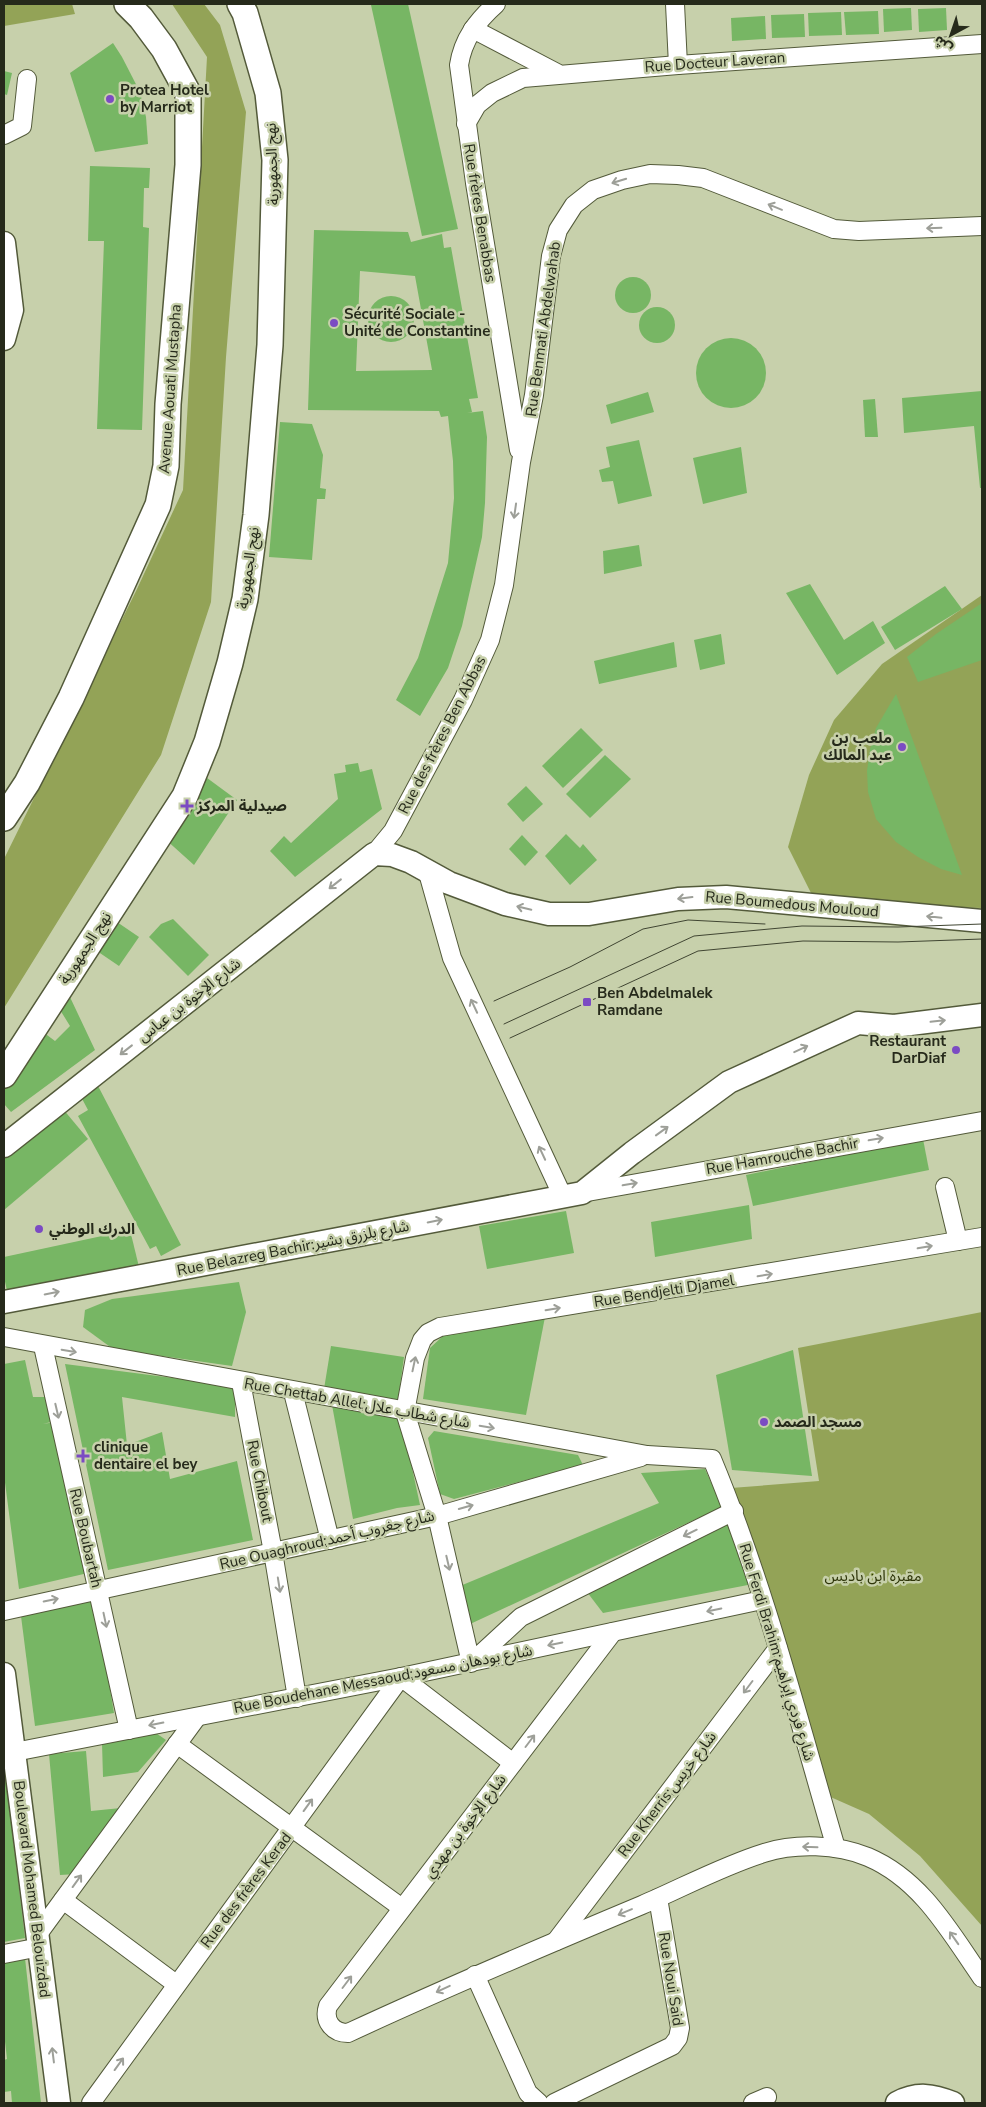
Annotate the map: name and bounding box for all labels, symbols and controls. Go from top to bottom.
north arrow [926,10,976,60]
text: ش [930,31,956,58]
street label: Rue Docteur Laveran [644,47,786,77]
place label: Protea Hotel by Marriot [120,80,209,117]
marker: Protea Hotel by Marriot [104,93,116,105]
street label: نهج الجمهورية [261,122,285,206]
street label: Rue frères Benabbas [459,142,501,284]
one-way arrow [612,177,628,187]
one-way arrow [768,202,783,212]
one-way arrow [926,223,942,233]
street label: Rue Benmati Abdelwahab [521,240,565,418]
street label: Avenue Aouati Mustapha [154,304,186,474]
place label: Sécurité Sociale - Unité de Constantine [344,304,490,341]
marker: Sécurité Sociale - Unité de Constantine [328,317,340,329]
one-way arrow [510,502,520,518]
street label: نهج الجمهورية [232,526,266,610]
street label: Rue des frères Ben Abbas [393,653,491,817]
place label: ملعب بن عبد المالك [824,728,892,765]
marker: ملعب بن عبد المالك [896,741,908,753]
place label: صيدلية المركز [196,796,287,816]
marker: صيدلية المركز [181,800,193,812]
one-way arrow [329,878,342,889]
street label: Rue Boumedous Mouloud [704,886,880,922]
one-way arrow [677,893,693,903]
one-way arrow [517,903,533,912]
street label: نهج الجمهورية [54,908,118,989]
one-way arrow [926,912,942,922]
street label: شارع الإخوة بن عباس [133,953,246,1048]
place label: Ben Abdelmalek Ramdane [597,983,714,1020]
marker: Ben Abdelmalek Ramdane [581,996,593,1008]
one-way arrow [469,999,478,1014]
one-way arrow [930,1016,946,1026]
place label: Restaurant DarDiaf [869,1031,947,1068]
one-way arrow [119,1044,132,1055]
one-way arrow [793,1044,808,1053]
marker: Restaurant DarDiaf [950,1044,962,1056]
one-way arrow [655,1126,669,1136]
street label: Rue Hamrouche Bachir [704,1133,860,1179]
one-way arrow [867,1134,883,1143]
one-way arrow [537,1146,547,1161]
one-way arrow [621,1179,637,1189]
street label: Rue Belazreg Bachir;شارع بلزرق بشير [175,1216,411,1282]
one-way arrow [427,1216,443,1226]
place label: الدرك الوطني [49,1219,135,1240]
marker: الدرك الوطني [33,1223,45,1235]
one-way arrow [917,1241,933,1251]
one-way arrow [757,1269,773,1279]
street label: Rue Bendjelti Djamel [592,1270,736,1312]
one-way arrow [43,1288,59,1298]
one-way arrow [545,1304,561,1314]
one-way arrow [60,1346,76,1356]
one-way arrow [410,1357,419,1373]
street label: Rue Chettab Allel;شارع شطاب علال [242,1373,472,1435]
one-way arrow [53,1402,62,1418]
place label: مسجد الصمد [774,1412,862,1432]
marker: مسجد الصمد [758,1416,770,1428]
one-way arrow [478,1422,494,1432]
place label: clinique dentaire el bey [94,1437,198,1474]
street label: Rue Chibout [242,1438,278,1524]
marker: clinique dentaire el bey [76,1449,90,1463]
street label: Rue Boubartah [65,1486,107,1590]
one-way arrow [458,1502,474,1512]
street label: Rue Ouaghroud;شارع جغروب أحمد [218,1505,437,1576]
one-way arrow [683,1529,698,1538]
street label: Rue Ferdi Brahim;شارع فردي إبراهيم [732,1541,820,1764]
one-way arrow [444,1555,453,1571]
park label: مقبرة ابن باديس [824,1566,922,1586]
one-way arrow [274,1577,284,1593]
one-way arrow [43,1595,59,1605]
one-way arrow [707,1606,723,1616]
one-way arrow [101,1612,110,1628]
street label: Rue Boudehane Messaoud;شارع بودهان مسعود [232,1640,535,1720]
one-way arrow [548,1640,564,1650]
one-way arrow [743,1680,754,1693]
one-way arrow [148,1720,164,1730]
street label: Rue Kherris;شارع خريس [613,1727,722,1862]
one-way arrow [525,1734,535,1748]
street label: شارع الإخوة بن مهدي [419,1770,512,1883]
street label: Boulevard Mohamed Belouizdad [9,1779,55,1999]
one-way arrow [303,1798,313,1812]
street label: Rue des frères Kerad [196,1828,296,1952]
one-way arrow [802,1843,818,1852]
one-way arrow [72,1874,82,1888]
one-way arrow [618,1908,633,1917]
street label: Rue Noui Said [654,1931,688,2027]
one-way arrow [949,1931,959,1945]
one-way arrow [341,1976,352,1989]
one-way arrow [436,1985,451,1995]
one-way arrow [48,2047,58,2063]
one-way arrow [114,2057,124,2071]

